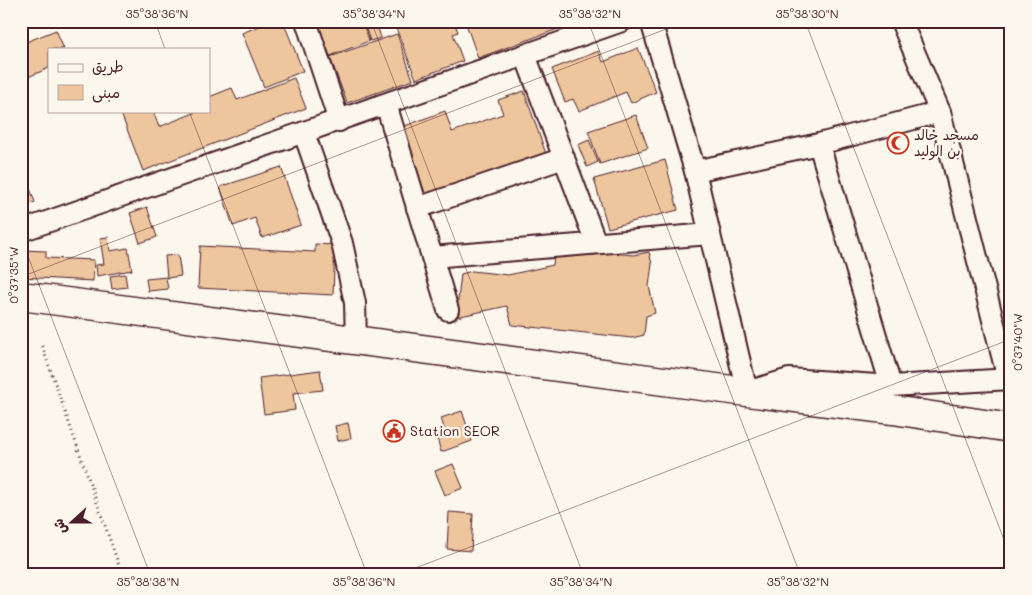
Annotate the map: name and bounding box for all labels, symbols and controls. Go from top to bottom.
text: 35°38'36"N [126,5,188,21]
text: 35°38'34"N [343,5,405,21]
text: 35°38'32"N [559,5,621,21]
text: 35°38'30"N [775,5,839,21]
legend [48,48,210,112]
text: طريق [92,56,124,76]
text: مبنى [92,82,120,103]
place label: مسجد خالد بن الوليد [914,125,979,161]
mosque icon: مسجد خالد بن الوليد [886,131,910,155]
text: 0°37'35"W [5,246,21,304]
text: 0°37'40"W [1009,313,1025,371]
public building icon: Station SEOR [382,419,406,443]
place label: Station SEOR [410,421,500,440]
north arrow [48,498,98,548]
text: ش [48,516,71,537]
text: 35°38'38"N [117,573,179,589]
text: 35°38'36"N [333,573,395,589]
text: 35°38'34"N [550,573,612,589]
text: 35°38'32"N [767,573,829,589]

